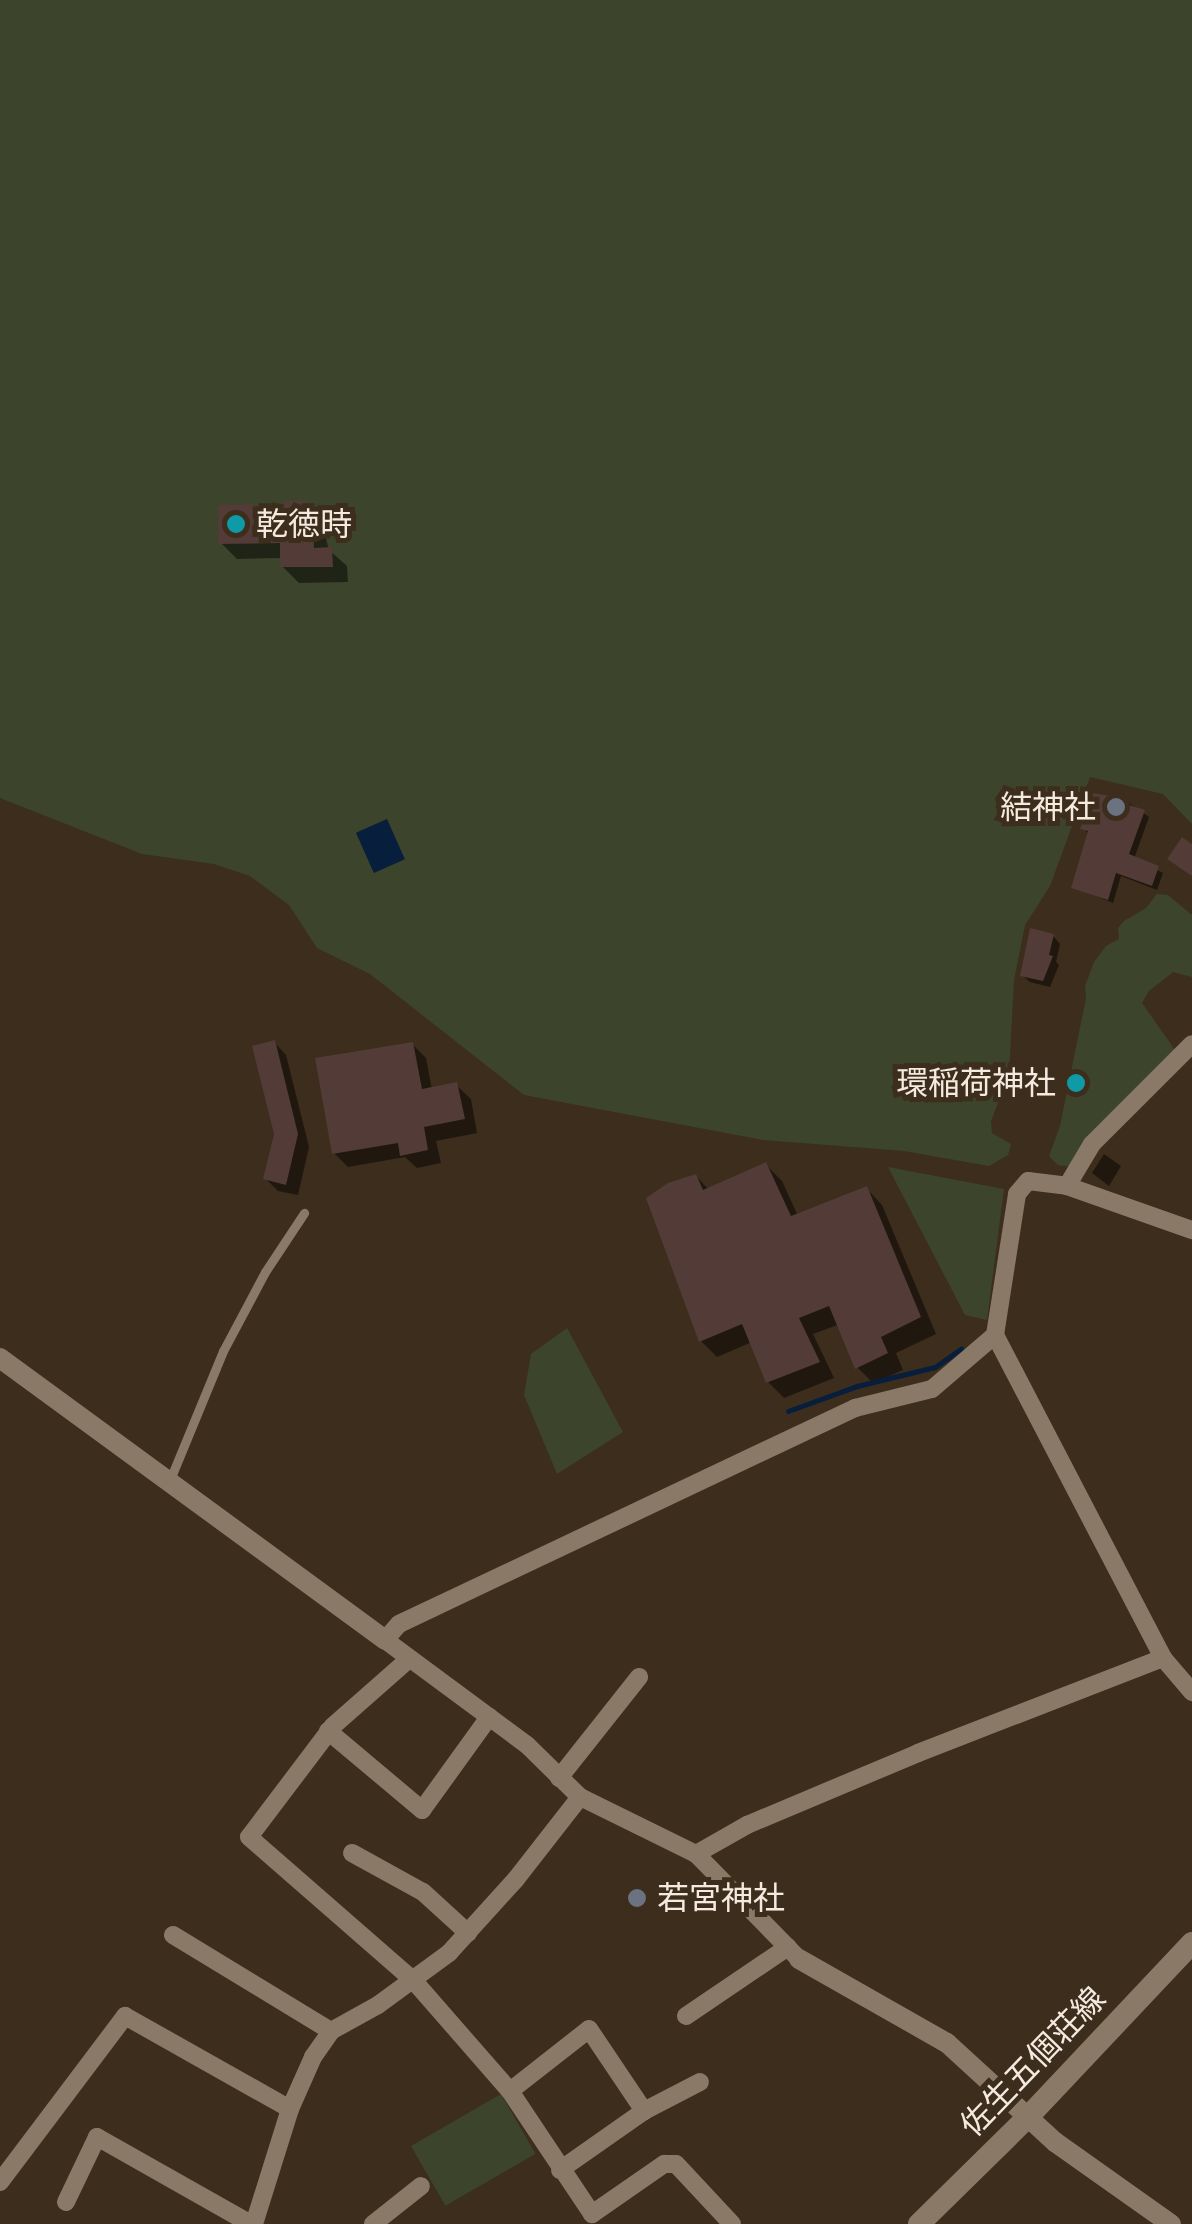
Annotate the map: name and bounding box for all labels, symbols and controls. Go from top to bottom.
place label: 乾徳時 [256,505,352,543]
marker: 乾徳時 [225,513,247,535]
place label: 結神社 [1000,788,1096,826]
marker: 結神社 [1105,796,1127,818]
place label: 環稲荷神社 [896,1064,1056,1102]
marker: 環稲荷神社 [1065,1072,1087,1094]
place label: 若宮神社 [657,1879,785,1917]
marker: 若宮神社 [626,1887,648,1909]
street label: 佐生五個荘線 [953,1980,1113,2144]

